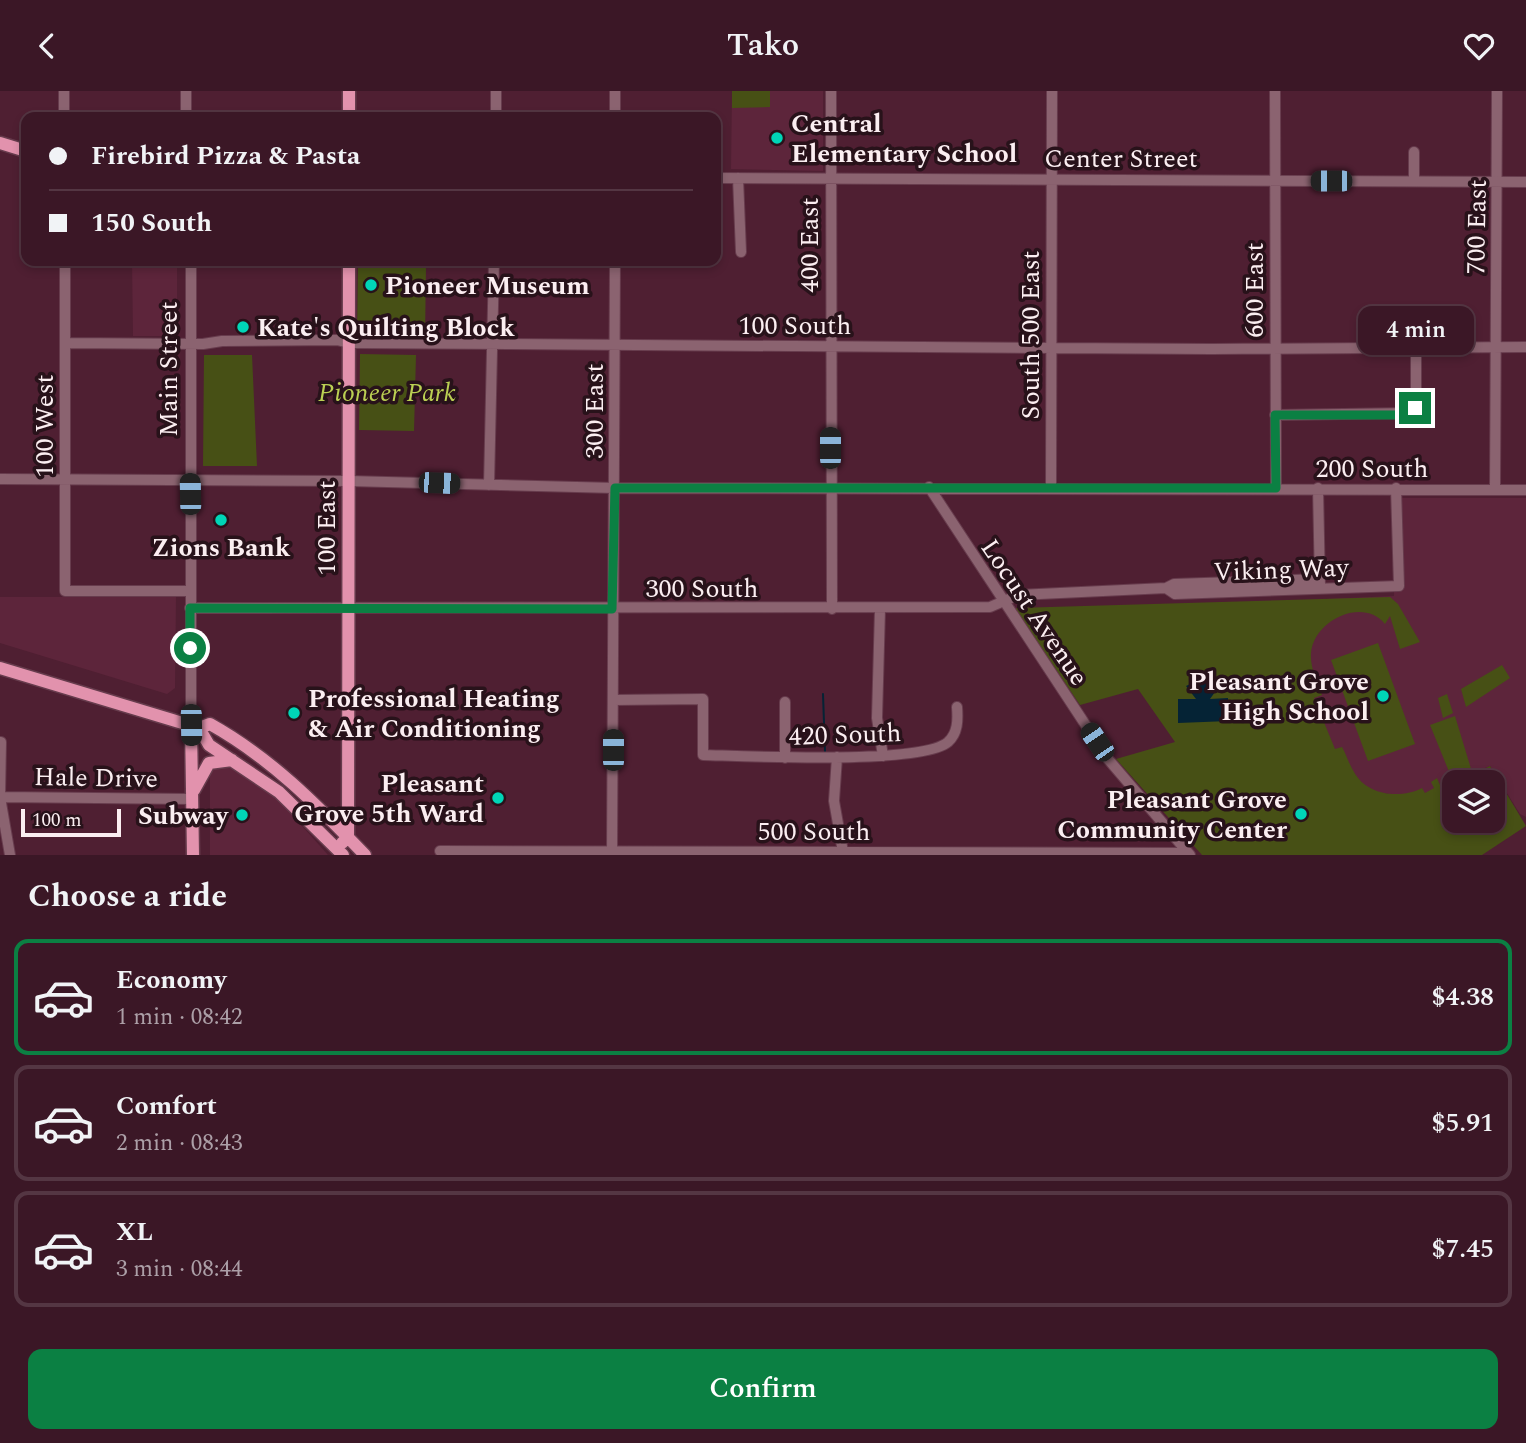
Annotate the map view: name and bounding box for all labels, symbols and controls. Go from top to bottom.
text: Tako [727,21,799,70]
icon: back [28,27,66,65]
icon: heart [1460,27,1498,65]
place label: Central Elementary School [791,104,1017,174]
marker: Central Elementary School [769,130,785,146]
text: Firebird Pizza & Pasta [91,136,360,176]
street label: Center Street [1044,139,1198,179]
car [1311,171,1353,192]
street label: 700 East [1456,179,1498,275]
street label: 400 East [790,197,830,293]
text: 150 South [91,203,212,243]
street label: 600 East [1235,242,1275,338]
street label: South 500 East [1011,250,1051,420]
place label: Pioneer Museum [385,266,590,306]
marker: Pioneer Museum [363,277,379,293]
street label: Main Street [149,301,189,437]
street label: 100 South [739,306,851,346]
callout: 4 min [1357,307,1473,355]
place label: Kate's Quilting Block [257,308,515,348]
text: 4 min [1386,313,1446,348]
marker: Kate's Quilting Block [235,319,251,335]
street label: 300 East [575,363,615,459]
park label: Pioneer Park [318,373,456,413]
street label: 100 West [25,374,65,478]
route end [1399,392,1431,424]
car [820,427,841,469]
street label: 200 South [1316,449,1428,489]
car [418,472,461,494]
car [180,473,201,515]
street label: 100 East [307,480,347,576]
marker: Zions Bank [213,512,229,528]
place label: Zions Bank [152,528,291,568]
street label: Locust Avenue [970,531,1098,694]
street label: Viking Way [1213,548,1351,592]
street label: 300 South [646,569,758,609]
route start [174,632,206,664]
place label: Pleasant Grove High School [1189,662,1369,732]
place label: Professional Heating & Air Conditioning [308,679,560,749]
marker: Pleasant Grove High School [1375,688,1391,704]
car [181,704,202,746]
marker: Professional Heating & Air Conditioning [286,705,302,721]
street label: 420 South [788,713,902,757]
car [1077,719,1118,765]
car [603,729,624,771]
street label: Hale Drive [34,757,158,799]
place label: Pleasant Grove 5th Ward [294,764,484,834]
map controls [1442,770,1505,833]
button: layers [1442,770,1505,833]
place label: Pleasant Grove Community Center [1057,780,1288,850]
marker: Pleasant Grove 5th Ward [490,790,506,806]
place label: Subway [138,796,230,836]
scale bar [21,806,121,838]
text: 100 m [32,806,82,835]
marker: Pleasant Grove Community Center [1293,806,1309,822]
marker: Subway [234,807,250,823]
street label: 500 South [758,812,870,852]
text: Choose a ride [28,872,227,921]
text: Economy [116,960,226,1000]
icon: car [32,966,95,1029]
text: $4.38 [1431,977,1494,1017]
text: 1 min · 08:42 [116,1000,243,1035]
text: Comfort [116,1086,217,1126]
icon: car [32,1092,95,1155]
text: $5.91 [1431,1103,1494,1143]
text: 2 min · 08:43 [116,1126,243,1161]
text: XL [116,1212,153,1252]
icon: car [32,1218,95,1281]
text: $7.45 [1431,1229,1494,1269]
text: 3 min · 08:44 [116,1252,243,1287]
button: Confirm [28,1349,1498,1429]

